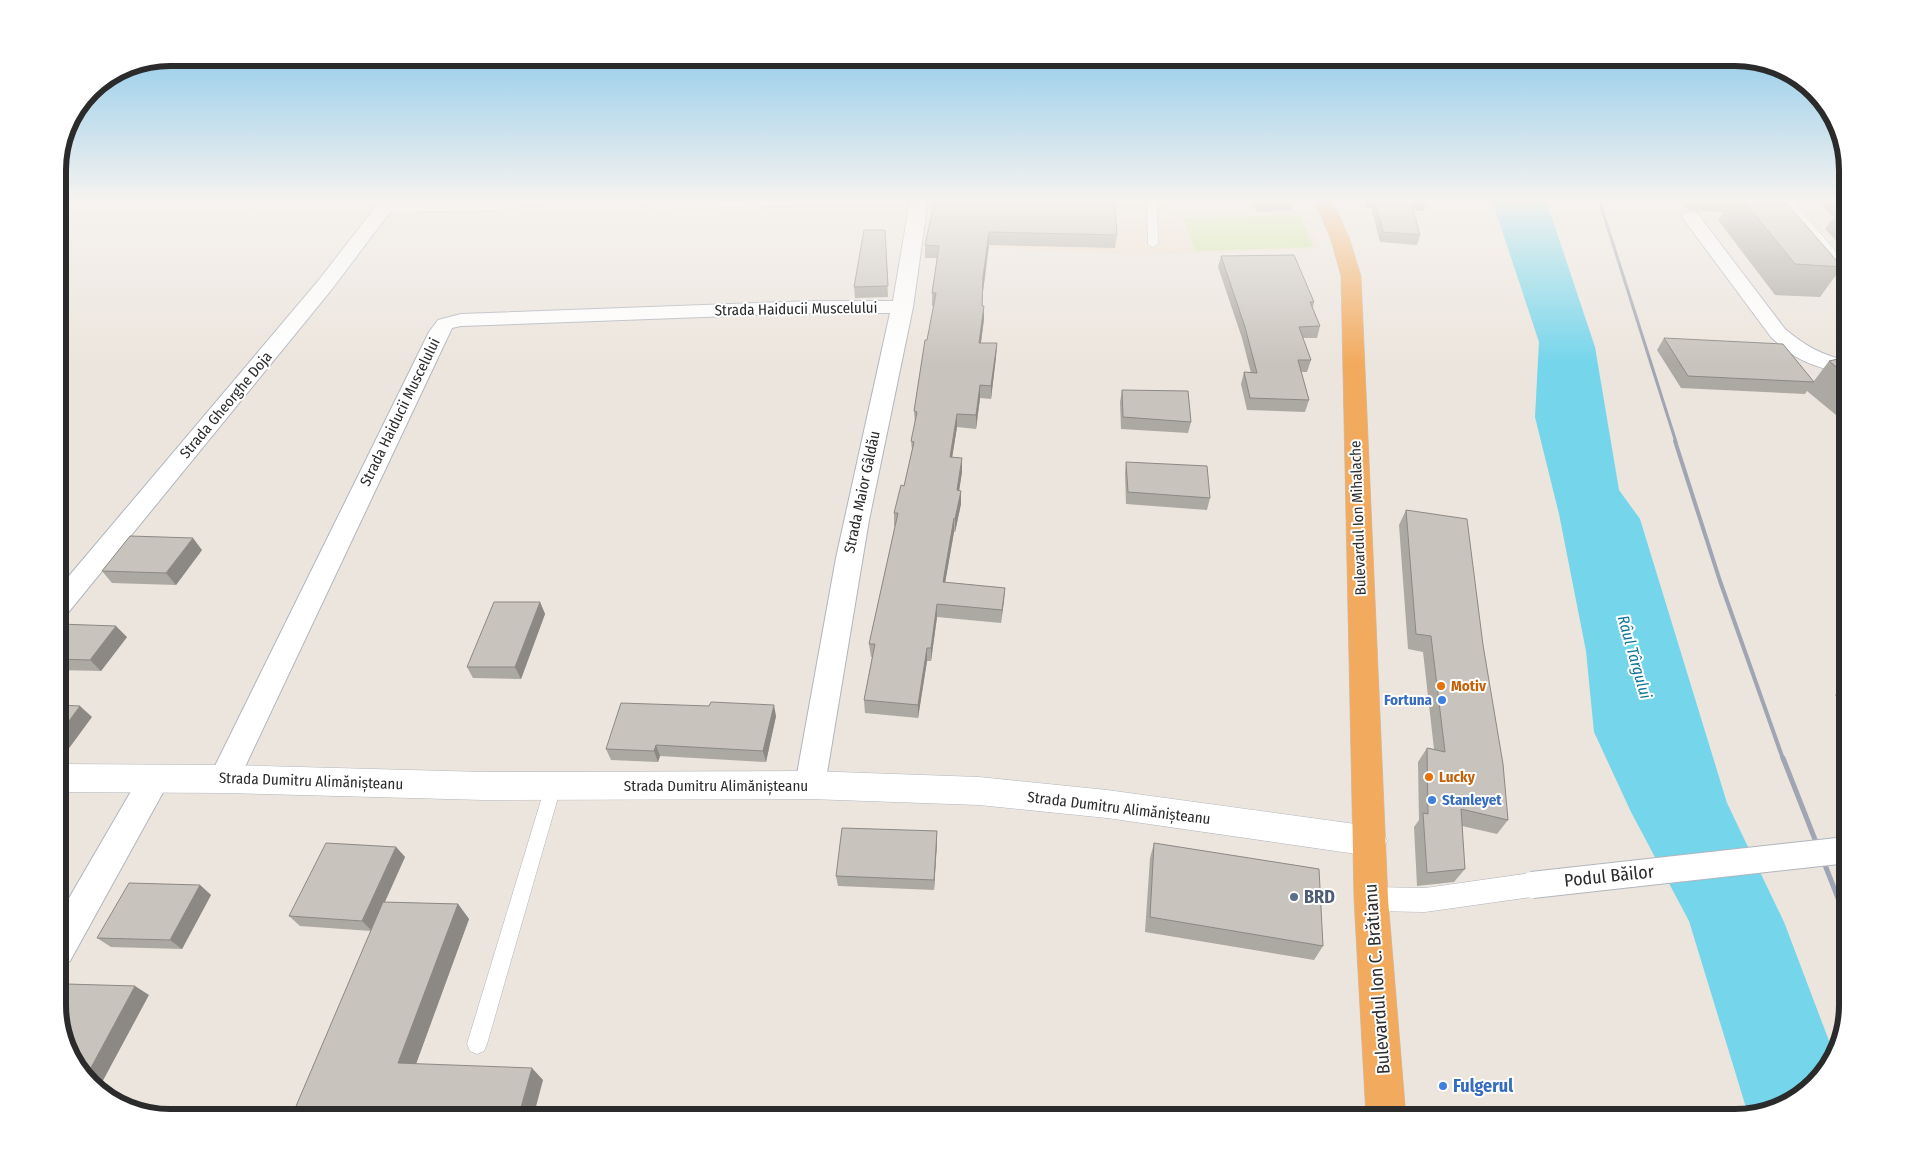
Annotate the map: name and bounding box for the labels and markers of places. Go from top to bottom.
place label: Motiv [1451,677,1487,695]
marker: Motiv [1435,680,1447,692]
place label: Fortuna [1384,691,1433,709]
marker: Fortuna [1436,694,1448,706]
place label: Lucky [1439,768,1476,786]
marker: Lucky [1423,771,1435,783]
place label: Stanleyet [1442,791,1502,809]
marker: Stanleyet [1426,794,1438,806]
place label: BRD [1304,886,1335,908]
marker: BRD [1288,891,1300,903]
place label: Fulgerul [1453,1075,1513,1097]
marker: Fulgerul [1437,1080,1449,1092]

